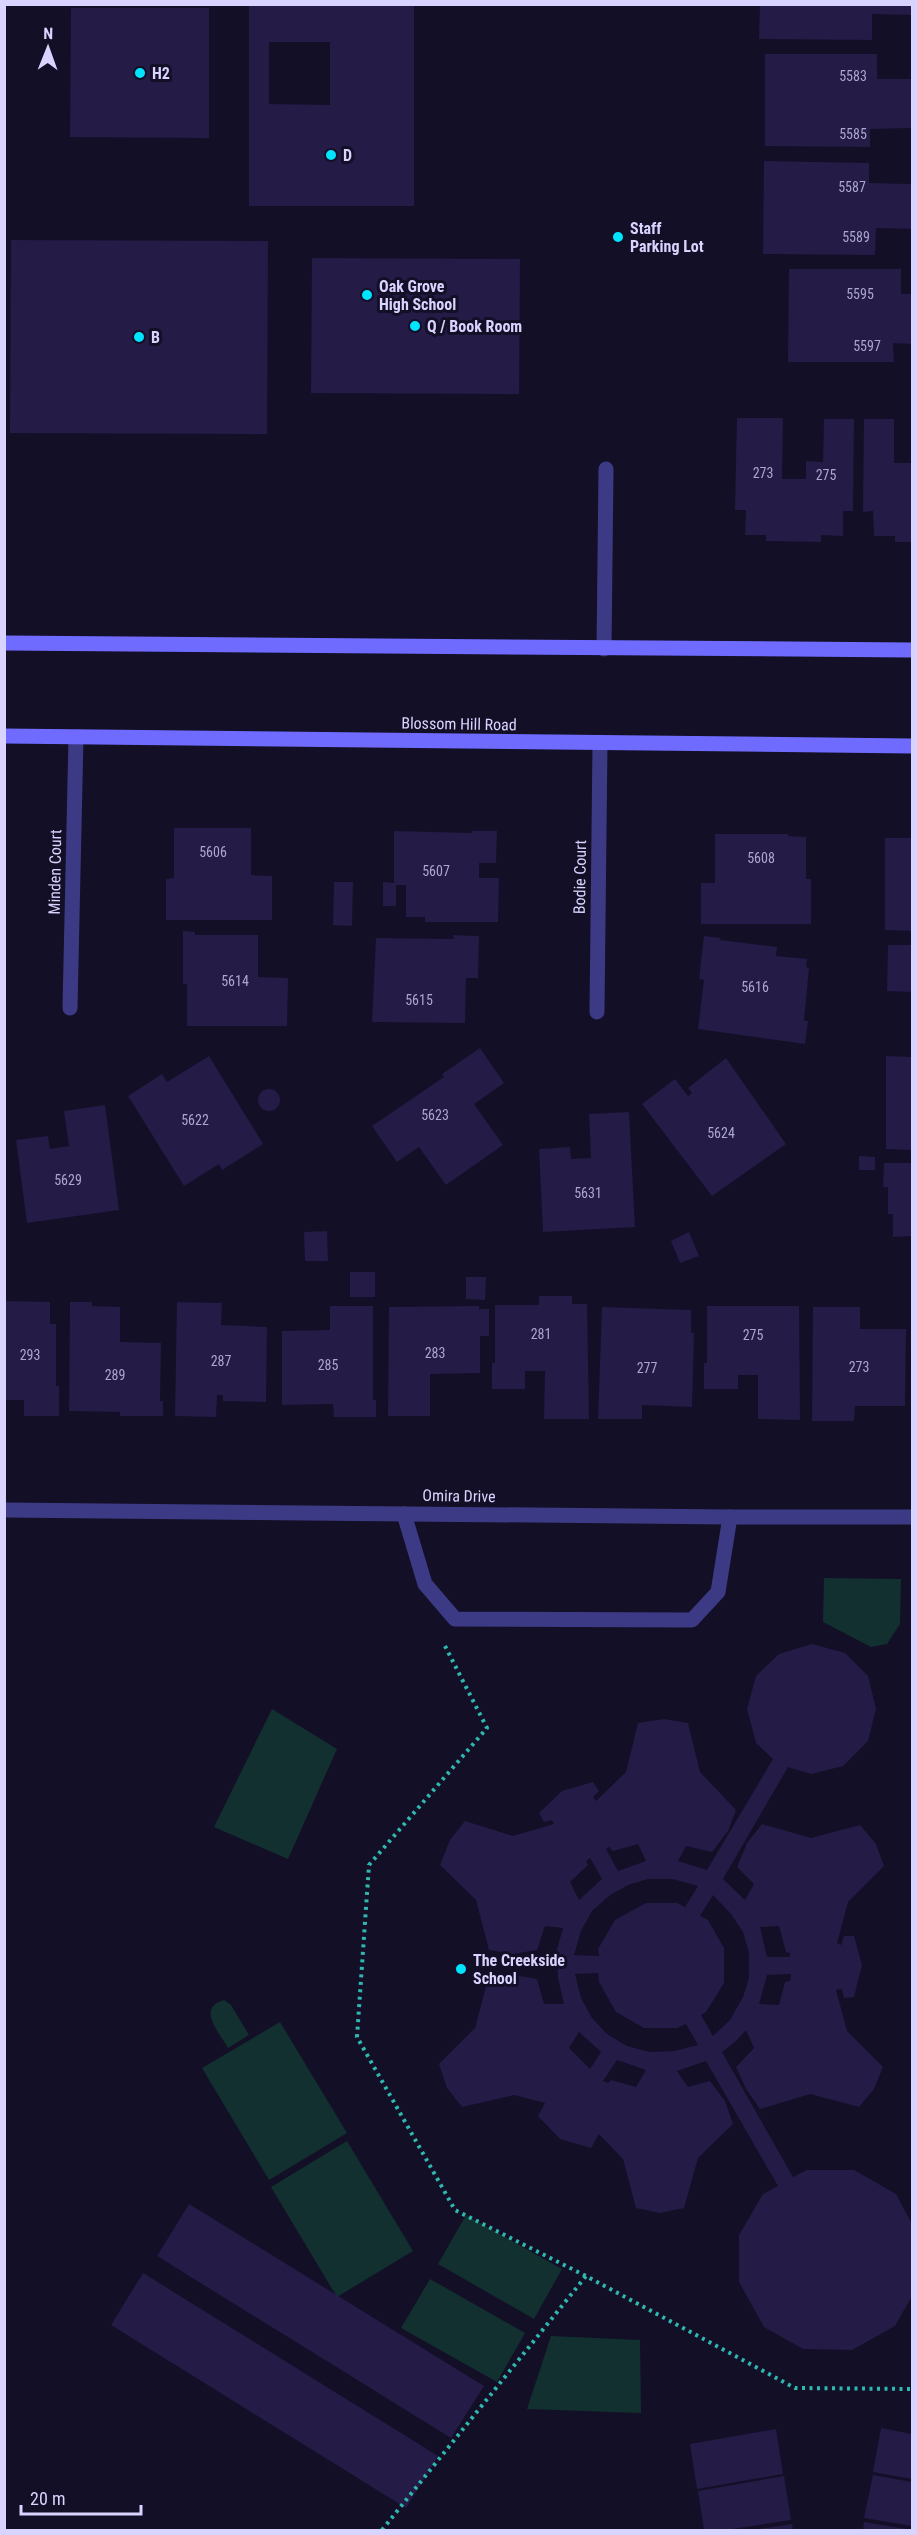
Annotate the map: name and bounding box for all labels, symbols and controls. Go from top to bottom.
north arrow [18,18,78,78]
text: N [43,24,53,43]
place label: H2 [152,64,170,83]
marker: H2 [133,66,147,80]
house number: 5583 [839,68,867,84]
house number: 5585 [839,126,867,142]
place label: D [343,146,352,165]
marker: D [324,148,338,162]
house number: 5587 [838,179,866,195]
place label: Staff Parking Lot [630,219,704,256]
house number: 5589 [842,229,870,245]
marker: Staff Parking Lot [611,230,625,244]
place label: Oak Grove High School [379,277,456,314]
house number: 5595 [846,286,874,302]
marker: Oak Grove High School [360,288,374,302]
place label: Q / Book Room [427,317,522,336]
marker: Q / Book Room [408,319,422,333]
place label: B [151,328,160,347]
marker: B [132,330,146,344]
house number: 5597 [853,338,881,354]
house number: 273 [753,465,773,481]
house number: 275 [816,467,836,483]
street label: Blossom Hill Road [401,713,517,735]
street label: Minden Court [45,829,65,915]
street label: Bodie Court [570,839,590,914]
house number: 5606 [199,844,227,860]
house number: 5608 [747,850,775,866]
house number: 5607 [422,863,450,879]
house number: 5614 [221,973,249,989]
house number: 5616 [741,979,769,995]
house number: 5615 [405,992,433,1008]
house number: 5623 [421,1107,449,1123]
house number: 5622 [181,1112,209,1128]
house number: 5624 [707,1125,735,1141]
house number: 5629 [54,1172,82,1188]
house number: 5631 [574,1185,602,1201]
house number: 281 [531,1326,551,1342]
house number: 275 [743,1327,763,1343]
house number: 283 [425,1345,445,1361]
house number: 293 [20,1347,40,1363]
house number: 287 [211,1353,231,1369]
house number: 285 [318,1357,338,1373]
house number: 273 [849,1359,869,1375]
house number: 277 [637,1360,657,1376]
house number: 289 [105,1367,125,1383]
street label: Omira Drive [422,1486,496,1506]
place label: The Creekside School [473,1951,565,1988]
marker: The Creekside School [454,1962,468,1976]
scale bar [21,2478,141,2516]
text: 20 m [30,2488,65,2509]

